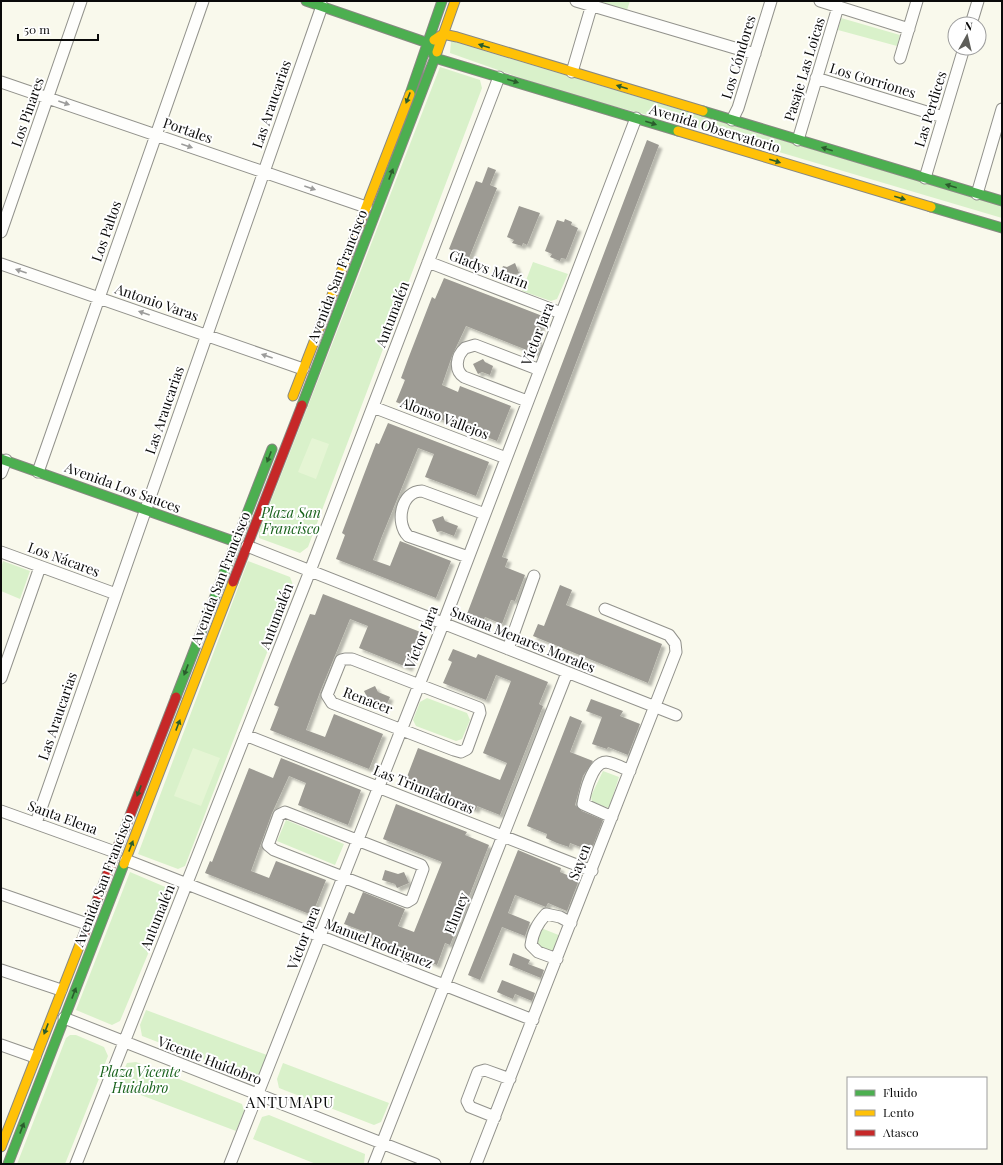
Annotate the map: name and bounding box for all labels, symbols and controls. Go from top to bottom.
street label: Los Cóndores [716,13,760,101]
street label: Pasaje Las Loicas [779,15,829,123]
scale bar [18,16,98,42]
north arrow [947,16,987,56]
text: N [963,18,973,34]
text: 50 m [24,21,50,37]
one-way arrow [478,43,490,49]
street label: Las Araucarias [247,57,295,151]
street label: Los Gorriones [828,58,918,102]
street label: Las Perdices [909,69,951,149]
street label: Los Pinares [6,75,48,149]
one-way arrow [507,78,519,84]
one-way arrow [615,84,627,90]
one-way arrow [404,93,410,105]
street label: Avenida Observatorio [646,99,783,157]
one-way arrow [59,101,71,107]
street label: Portales [161,113,215,147]
one-way arrow [645,120,657,126]
one-way arrow [182,143,194,149]
one-way arrow [820,146,832,152]
one-way arrow [769,158,781,164]
one-way arrow [388,168,394,180]
one-way arrow [945,183,957,189]
one-way arrow [305,185,317,191]
one-way arrow [894,195,906,201]
street label: Los Paltos [87,198,125,264]
street label: Avenida San Francisco [302,206,371,346]
street label: Gladys Marín [447,245,532,293]
one-way arrow [15,267,27,273]
street label: Antonio Varas [112,278,201,325]
street label: Antumalén [370,278,413,351]
street label: Víctor Jara [516,300,558,369]
one-way arrow [137,310,149,316]
one-way arrow [260,353,272,359]
street label: Las Araucarias [140,363,188,457]
street label: Alonso Vallejos [397,392,492,444]
one-way arrow [266,452,272,464]
street label: Avenida Los Sauces [62,457,184,517]
park label: Plaza San Francisco [260,503,321,538]
street label: Avenida San Francisco [185,508,254,648]
street label: Los Nácares [25,537,103,581]
street label: Antumalén [254,580,297,653]
street label: Susana Menares Morales [448,601,598,677]
street label: Víctor Jara [399,603,442,672]
one-way arrow [183,664,189,676]
street label: Las Araucarias [33,669,81,763]
street label: Renacer [341,682,396,718]
one-way arrow [176,718,182,730]
street label: Las Triunfadoras [371,760,477,818]
one-way arrow [135,785,141,797]
street label: Santa Elena [25,796,101,838]
street label: Avenida San Francisco [68,810,137,950]
one-way arrow [128,840,134,852]
street label: Sayen [564,841,595,883]
street label: Antumalén [135,881,179,953]
street label: Eluney [439,890,473,936]
street label: Víctor Jara [282,904,324,973]
street label: Manuel Rodriguez [322,914,436,973]
one-way arrow [71,987,77,999]
one-way arrow [43,1024,49,1036]
street label: Vicente Huidobro [154,1031,265,1089]
park label: Plaza Vicente Huidobro [99,1062,180,1097]
legend [847,1077,987,1149]
text: Fluido [883,1084,918,1100]
district label: ANTUMAPU [245,1092,334,1112]
text: Lento [883,1104,915,1120]
one-way arrow [19,1121,25,1133]
text: Atasco [882,1124,919,1140]

